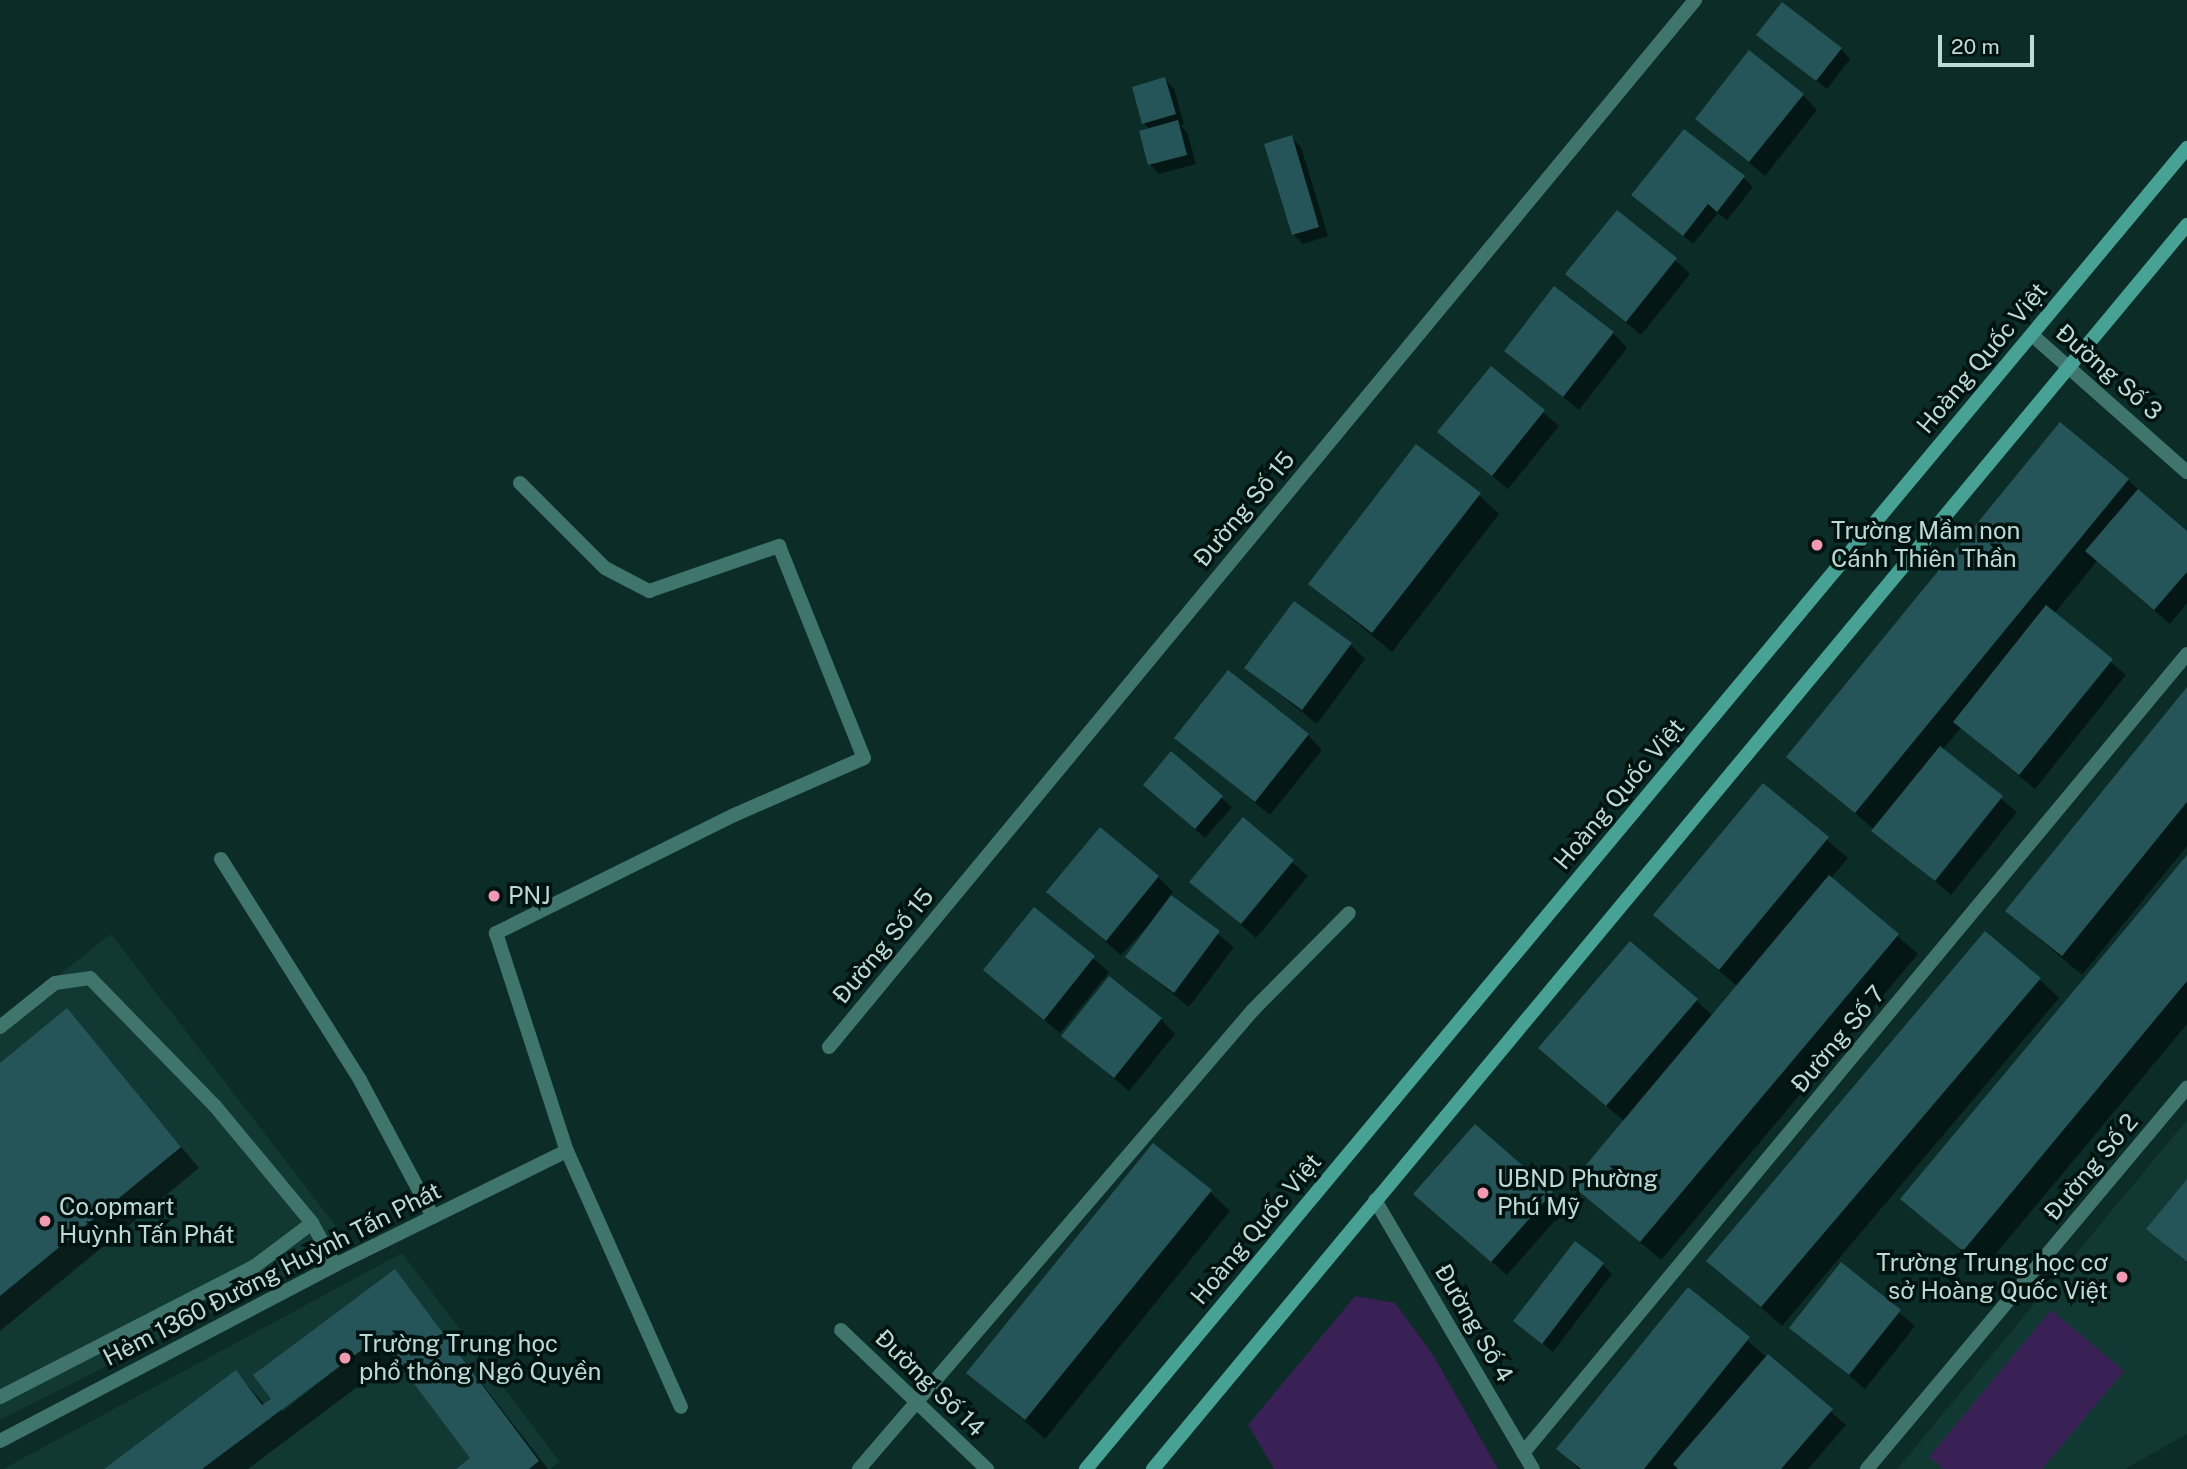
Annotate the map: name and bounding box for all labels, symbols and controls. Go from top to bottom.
scale bar [1942,21,2038,65]
text: 20 m [1951,34,2000,59]
street label: Hoàng Quốc Việt [1910,277,2054,439]
street label: Đường Số 3 [2050,318,2168,426]
street label: Đường Số 15 [1187,445,1301,573]
place label: Trường Mầm non Cánh Thiên Thần [1831,517,2020,573]
marker: Trường Mầm non Cánh Thiên Thần [1809,537,1825,553]
street label: Hoàng Quốc Việt [1547,713,1691,875]
place label: PNJ [508,882,551,910]
street label: Đường Số 15 [826,882,940,1010]
marker: PNJ [486,888,502,904]
street label: Đường Số 7 [1785,980,1891,1098]
street label: Đường Số 2 [2038,1108,2144,1226]
street label: Hoàng Quốc Việt [1184,1148,1328,1310]
place label: UBND Phường Phú Mỹ [1497,1165,1658,1221]
street label: Hẻm 1360 Đường Huỳnh Tấn Phát [98,1176,446,1372]
marker: UBND Phường Phú Mỹ [1475,1185,1491,1201]
place label: Co.opmart Huỳnh Tấn Phát [59,1193,235,1249]
marker: Co.opmart Huỳnh Tấn Phát [37,1213,53,1229]
place label: Trường Trung học cơ sở Hoàng Quốc Việt [1876,1249,2108,1305]
street label: Đường Số 4 [1429,1259,1519,1387]
marker: Trường Trung học cơ sở Hoàng Quốc Việt [2114,1269,2130,1285]
street label: Đường Số 14 [869,1323,991,1443]
place label: Trường Trung học phổ thông Ngô Quyền [359,1330,602,1386]
marker: Trường Trung học phổ thông Ngô Quyền [337,1350,353,1366]

